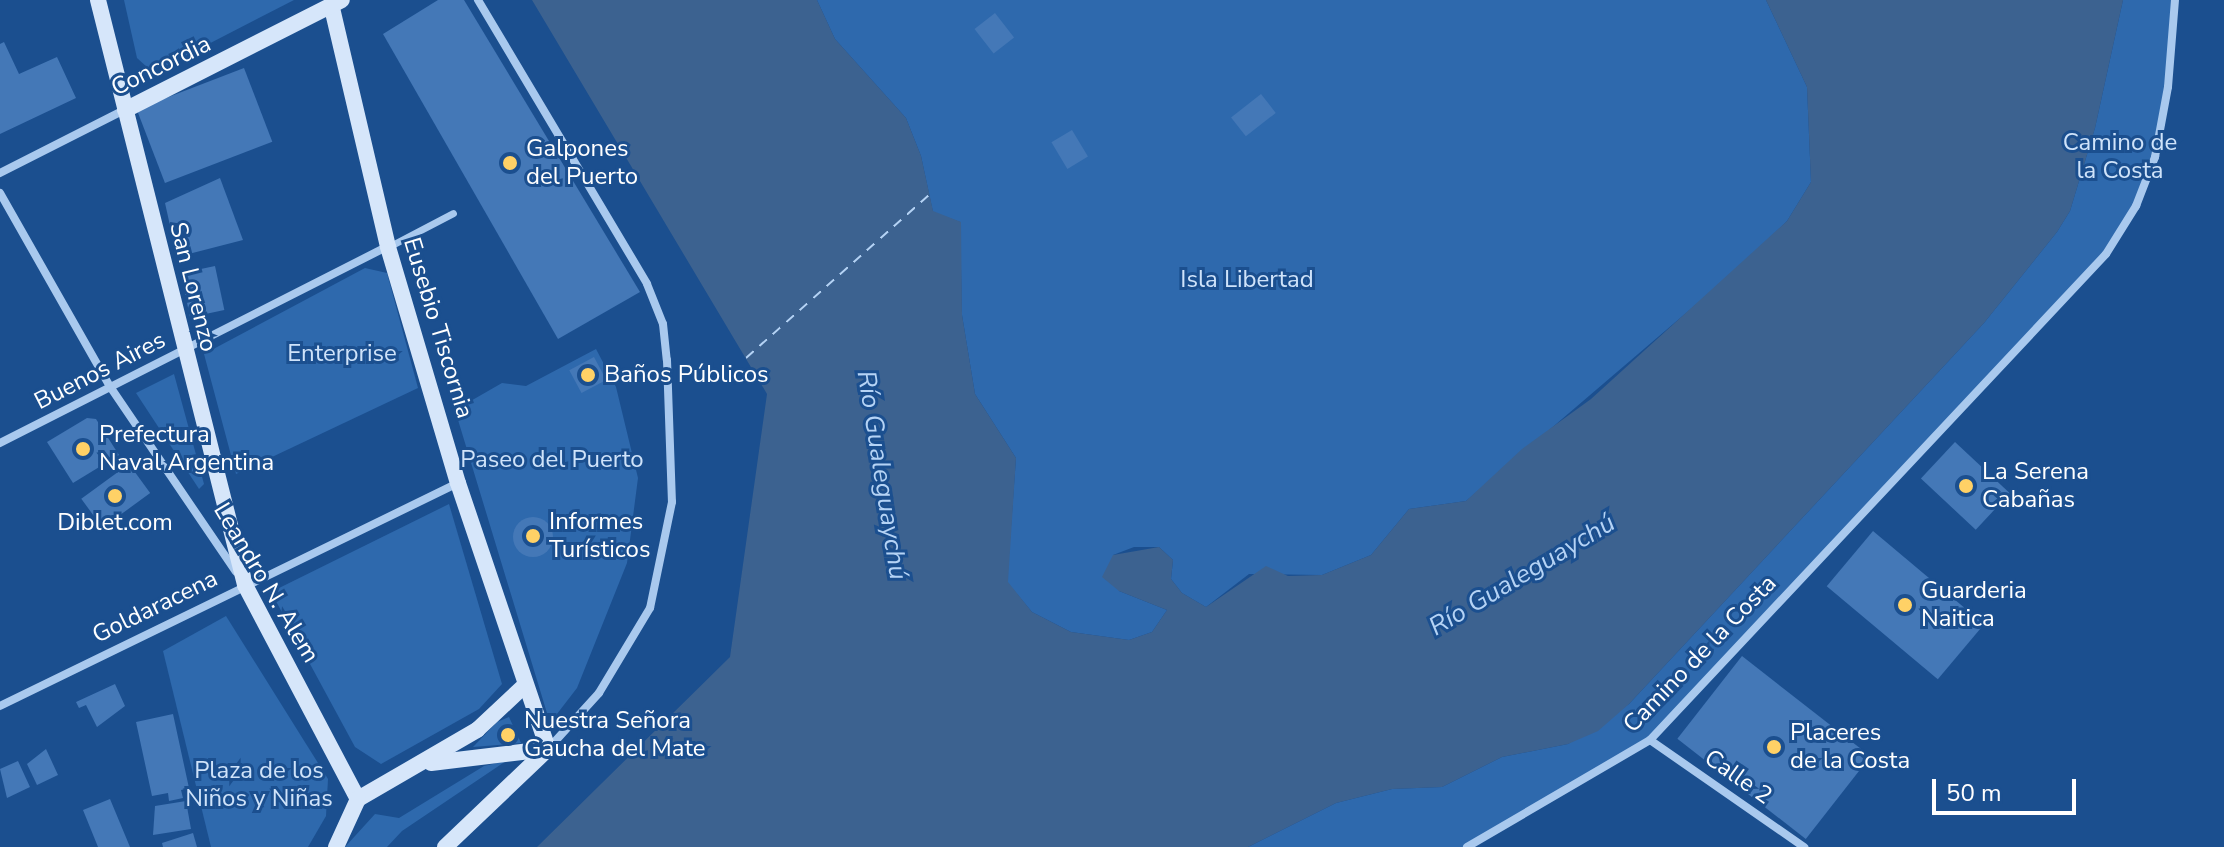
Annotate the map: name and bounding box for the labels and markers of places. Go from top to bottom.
place label: Galpones del Puerto [526,135,638,191]
marker: Galpones del Puerto [501,154,519,172]
place label: Baños Públicos [604,361,769,389]
marker: Baños Públicos [579,366,597,384]
place label: Prefectura Naval Argentina [99,421,274,477]
marker: Prefectura Naval Argentina [74,440,92,458]
place label: La Serena Cabañas [1982,458,2089,514]
marker: La Serena Cabañas [1957,477,1975,495]
marker: Diblet.com [106,487,124,505]
place label: Informes Turísticos [549,508,650,564]
place label: Diblet.com [57,509,173,537]
marker: Informes Turísticos [524,527,542,545]
place label: Guarderia Naitica [1921,577,2027,633]
marker: Guarderia Naitica [1896,596,1914,614]
place label: Nuestra Señora Gaucha del Mate [524,707,706,763]
place label: Placeres de la Costa [1790,719,1910,775]
marker: Nuestra Señora Gaucha del Mate [499,726,517,744]
marker: Placeres de la Costa [1765,738,1783,756]

